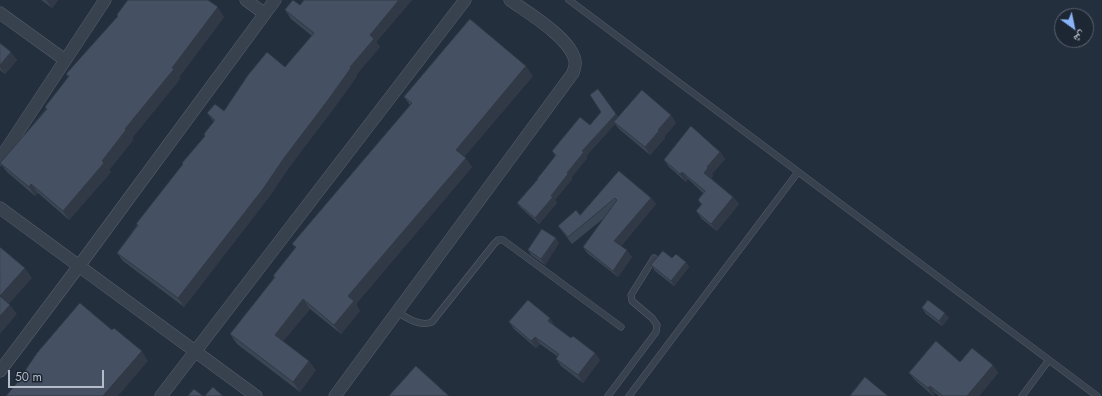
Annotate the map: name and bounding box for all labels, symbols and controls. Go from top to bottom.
north arrow [1054,8,1094,48]
text: ش [1071,27,1089,47]
scale bar [10,362,106,388]
text: 50 m [15,368,42,386]

